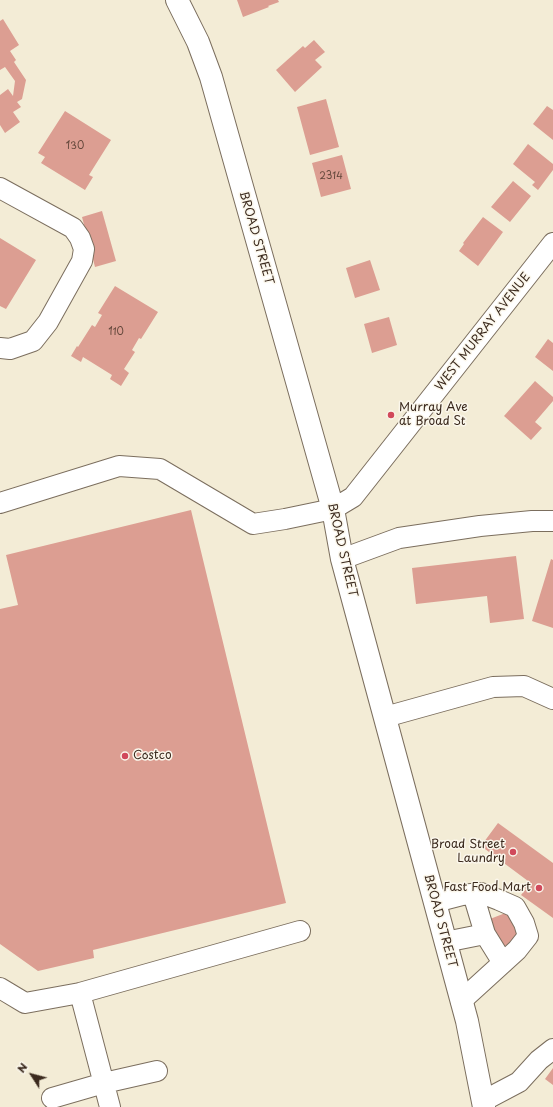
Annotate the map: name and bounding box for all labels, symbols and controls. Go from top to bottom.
house number: 130 [66,140,84,152]
house number: 2314 [319,170,343,182]
street label: BROAD STREET [236,190,276,286]
street label: WEST MURRAY AVENUE [432,270,534,394]
house number: 110 [108,326,124,338]
place label: Murray Ave at Broad St [399,401,468,429]
marker: Murray Ave at Broad St [386,410,396,420]
street label: BROAD STREET [324,501,360,599]
place label: Costco [133,749,172,763]
marker: Costco [120,751,130,761]
place label: Broad Street Laundry [431,838,505,866]
marker: Broad Street Laundry [508,847,518,857]
street label: BROAD STREET [421,873,459,969]
place label: Fast Food Mart [443,881,531,895]
marker: Fast Food Mart [534,883,544,893]
north arrow [12,1055,52,1095]
text: N [12,1059,31,1076]

